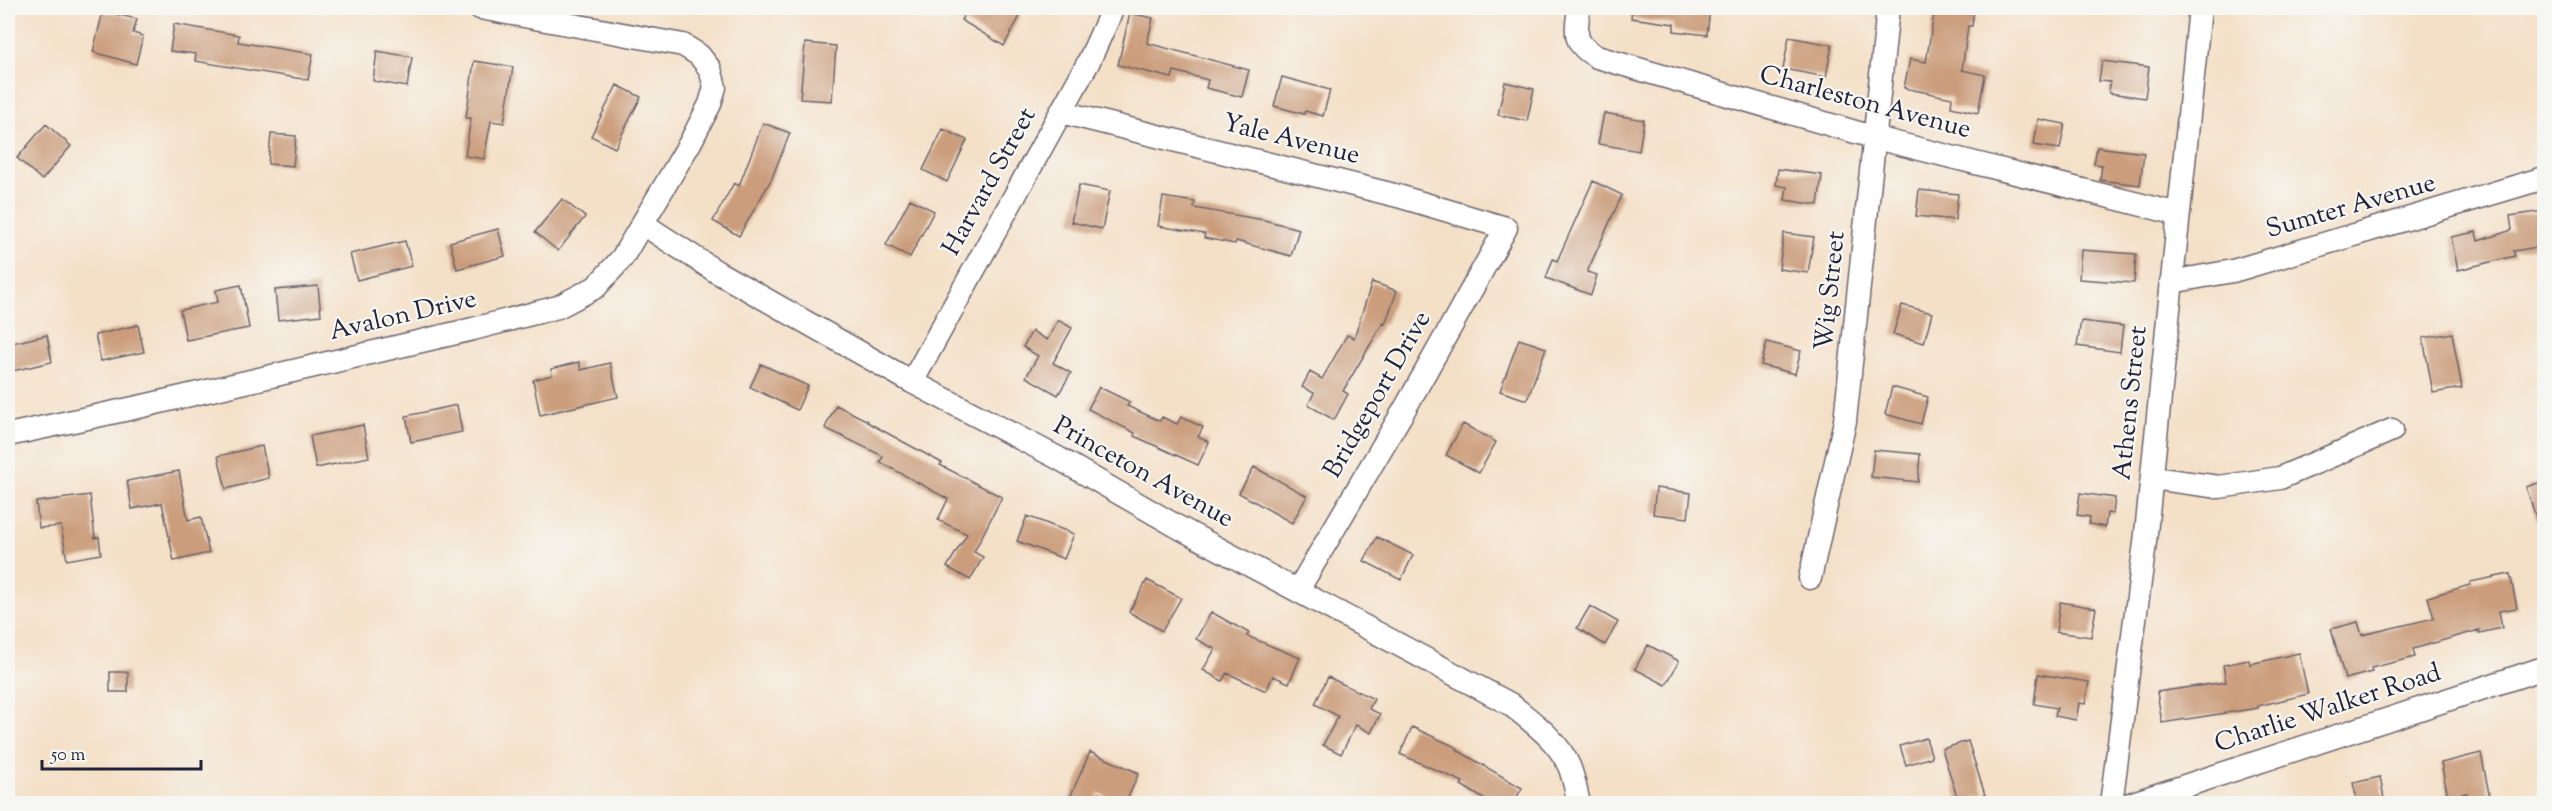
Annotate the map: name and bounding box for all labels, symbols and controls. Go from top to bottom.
street label: Charleston Avenue [1755,57,1975,149]
street label: Harvard Street [934,101,1046,263]
street label: Yale Avenue [1218,105,1364,175]
street label: Sumter Avenue [2262,165,2440,249]
street label: Wig Street [1806,229,1856,353]
street label: Avalon Drive [326,281,480,351]
street label: Bridgeport Drive [1315,305,1441,485]
street label: Athens Street [2104,324,2158,482]
street label: Princeton Avenue [1046,408,1240,538]
street label: Charlie Walker Road [2210,655,2446,763]
scale bar [42,733,201,771]
text: 50 m [50,743,86,769]

